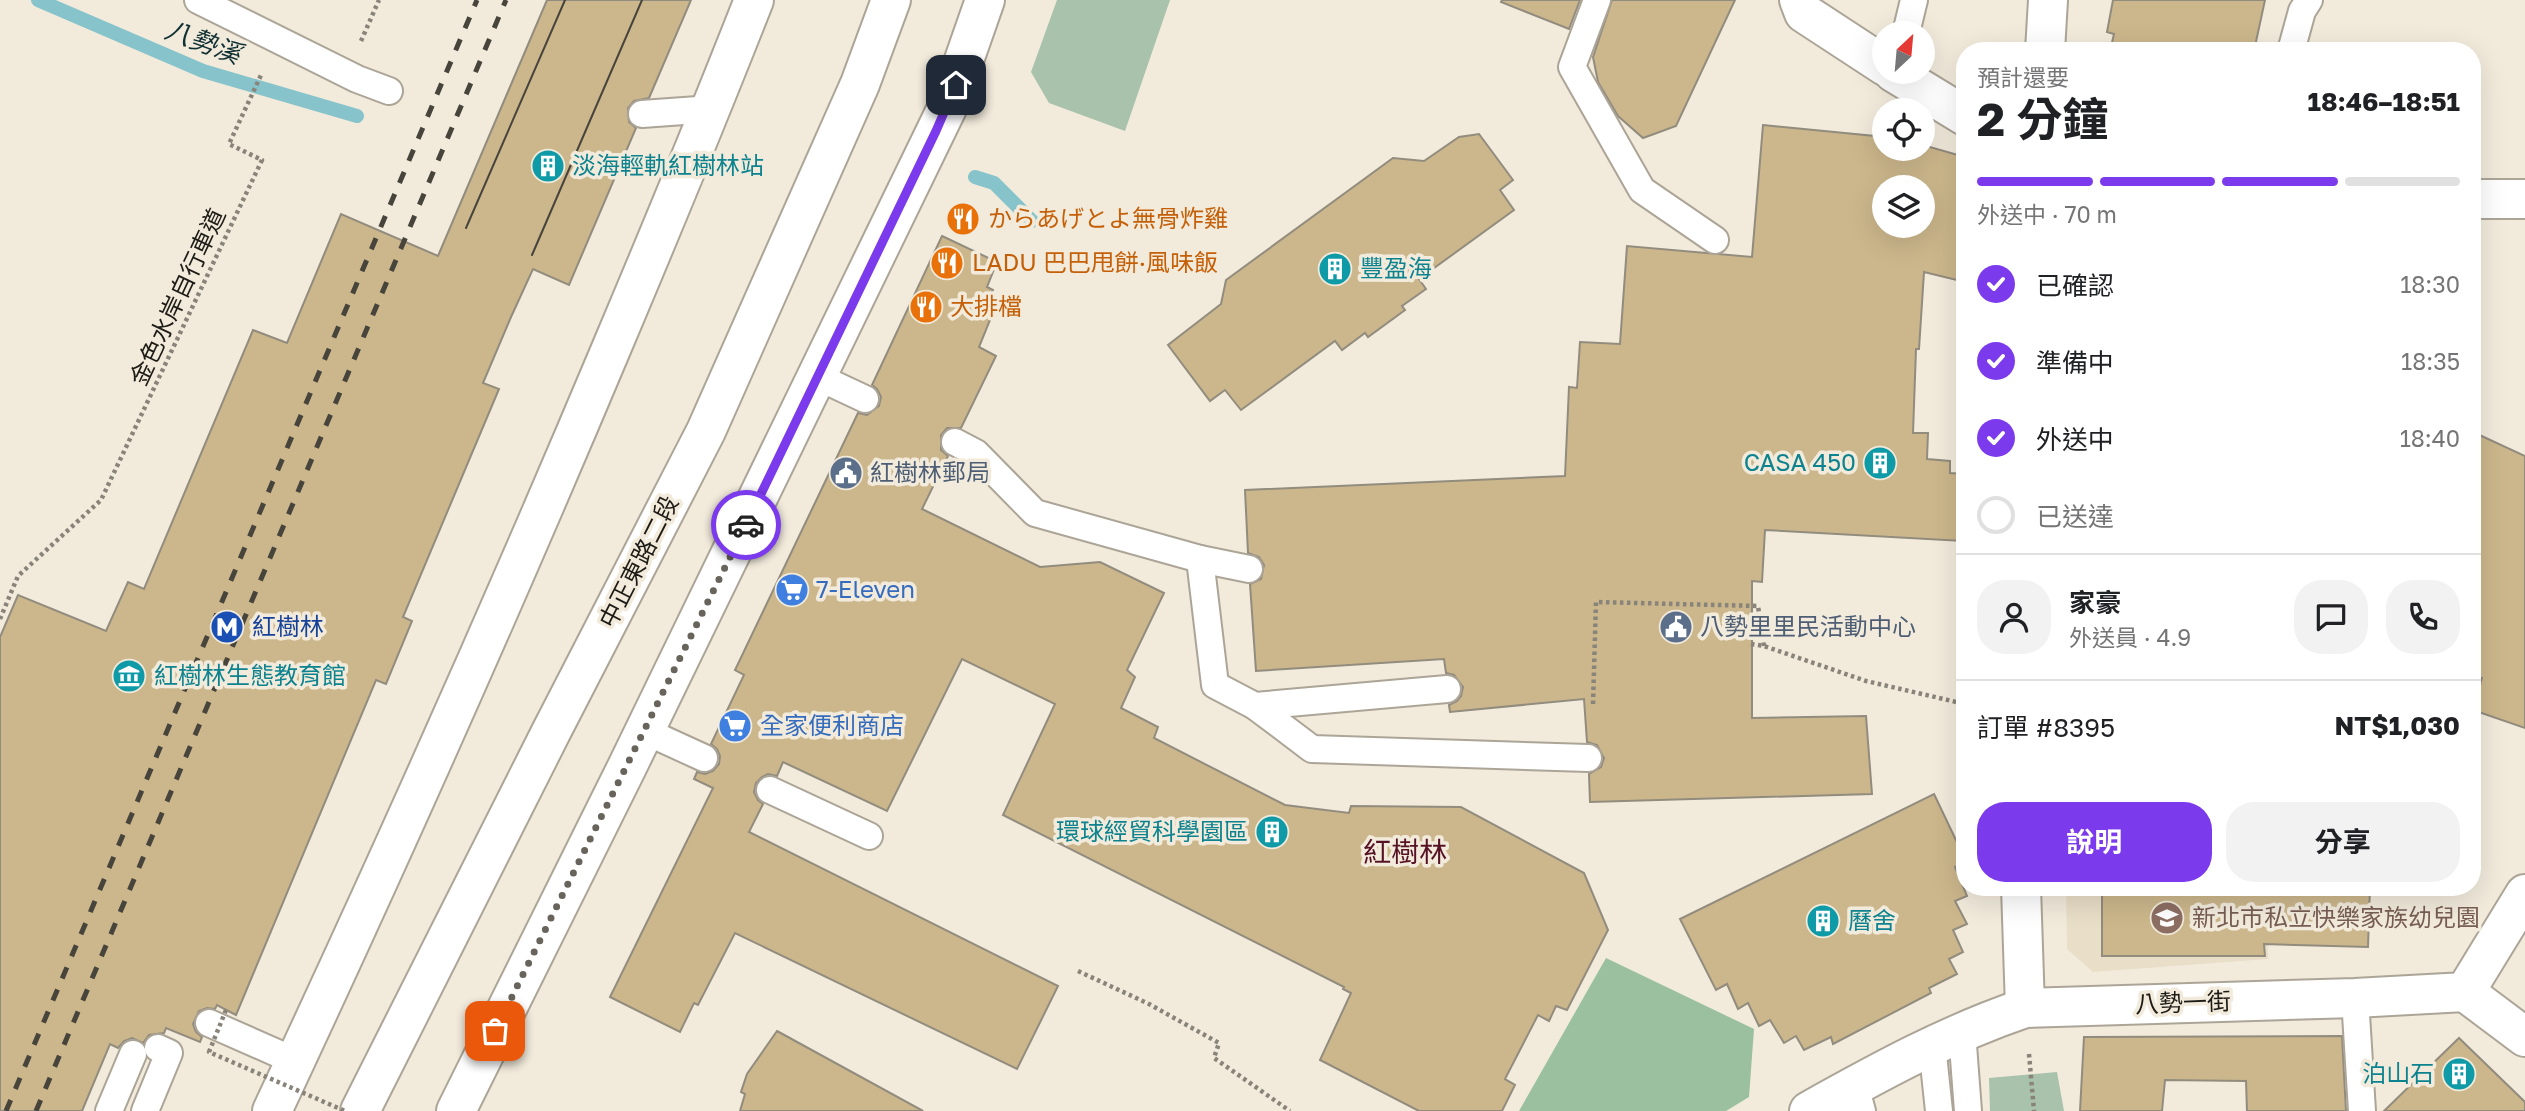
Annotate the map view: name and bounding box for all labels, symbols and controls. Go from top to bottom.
water label: 八勢溪 [161,14,249,71]
north arrow [1872,21,1936,84]
map controls [1872,21,1935,238]
pin [926,55,986,115]
text: 預計還要 [1977,63,2069,91]
icon: home [937,66,975,104]
text: 18:46–18:51 [2308,86,2460,117]
text: 2 分鐘 [1977,91,2109,146]
button: locate [1872,98,1935,161]
building icon: 淡海輕軌紅樹林站 [529,147,567,185]
place label: 淡海輕軌紅樹林站 [572,150,764,179]
button: layers [1872,175,1935,238]
restaurant icon: からあげとよ無骨炸雞 [944,200,982,238]
text: 外送中 · 70 m [1977,200,2117,228]
street label: 金色水岸自行車道 [123,203,230,389]
place label: からあげとよ無骨炸雞 [988,203,1228,232]
restaurant icon: LADU 巴巴甩餅·風味飯 [928,244,966,282]
place label: LADU 巴巴甩餅·風味飯 [972,247,1218,276]
building icon: 豐盈海 [1316,250,1354,288]
place label: 豐盈海 [1360,253,1432,282]
icon: check [1977,265,2015,303]
text: 已確認 [2036,270,2114,301]
text: 18:30 [2400,270,2460,298]
restaurant icon: 大排檔 [907,288,945,326]
place label: 大排檔 [950,291,1022,320]
icon: check [1977,342,2015,380]
text: 準備中 [2036,347,2114,378]
text: 18:35 [2401,347,2460,375]
icon: check [1977,419,2015,457]
text: 外送中 [2036,424,2114,455]
text: 18:40 [2400,424,2460,452]
building icon: CASA 450 [1861,444,1899,482]
place label: CASA 450 [1744,447,1856,476]
public building icon: 紅樹林郵局 [827,454,865,492]
place label: 紅樹林郵局 [870,457,990,486]
courier [711,490,781,560]
street label: 中正東路二段 [592,491,683,632]
text: 已送達 [2036,501,2114,532]
icon: car [727,506,765,544]
supermarket icon: 7-Eleven [773,571,811,609]
place label: 7-Eleven [816,574,915,603]
button: person [1977,580,2051,654]
button: chat [2294,580,2368,654]
button: phone [2386,580,2460,654]
text: 家豪 [2069,587,2121,618]
metro station icon: 紅樹林 [208,608,246,646]
public building icon: 八勢里里民活動中心 [1657,608,1695,646]
place label: 紅樹林 [252,611,324,640]
place label: 八勢里里民活動中心 [1700,611,1916,640]
text: 外送員 · 4.9 [2069,623,2191,651]
museum icon: 紅樹林生態教育館 [110,657,148,695]
place label: 紅樹林生態教育館 [154,660,346,689]
supermarket icon: 全家便利商店 [716,707,754,745]
place label: 全家便利商店 [760,710,904,739]
text: NT$1,030 [2335,710,2460,741]
text: 訂單 #8395 [1977,712,2115,743]
button: 說明 [1977,802,2212,882]
button: 分享 [2226,802,2460,882]
building icon: 環球經貿科學園區 [1253,813,1291,851]
place label: 環球經貿科學園區 [1056,816,1248,845]
district label: 紅樹林 [1363,835,1447,868]
school or university icon: 新北市私立快樂家族幼兒園 [2148,899,2186,937]
building icon: 曆舍 [1804,902,1842,940]
place label: 新北市私立快樂家族幼兒園 [2192,902,2480,931]
place label: 曆舍 [1848,905,1896,934]
street label: 八勢一街 [2134,985,2231,1018]
pin [465,1001,525,1061]
icon: bag [476,1012,514,1050]
building icon: 泊山石 [2440,1055,2478,1093]
place label: 泊山石 [2362,1058,2434,1087]

